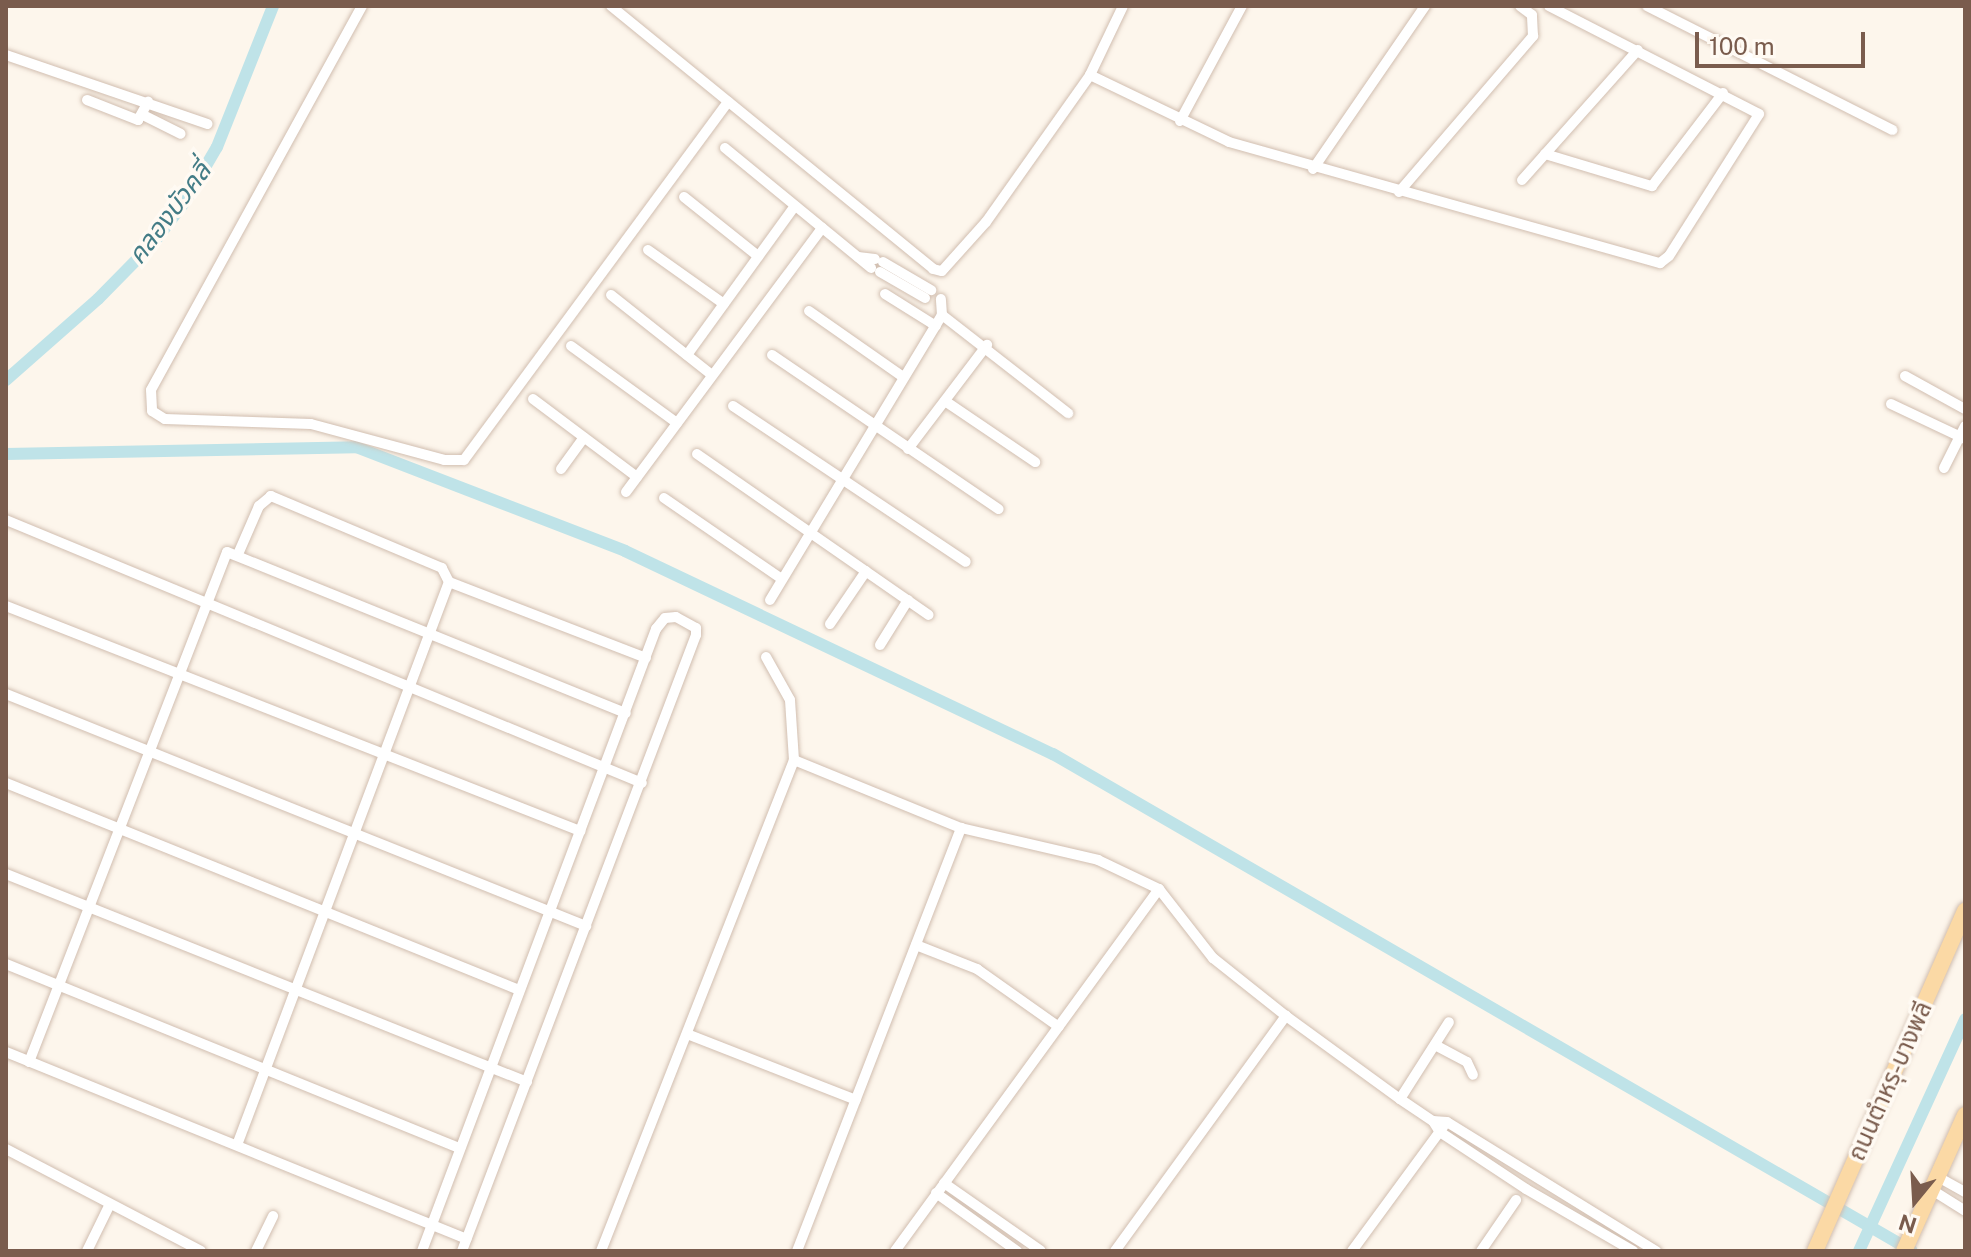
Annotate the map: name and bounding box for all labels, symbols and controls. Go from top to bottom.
scale bar [1699,16,1869,66]
text: 100 m [1709,32,1775,60]
water label: คลองบัวคลี่ [121,156,217,270]
street label: ถนนตำหรุ-บางพลี [1842,997,1938,1165]
north arrow [1875,1161,1955,1241]
text: N [1895,1209,1920,1239]

